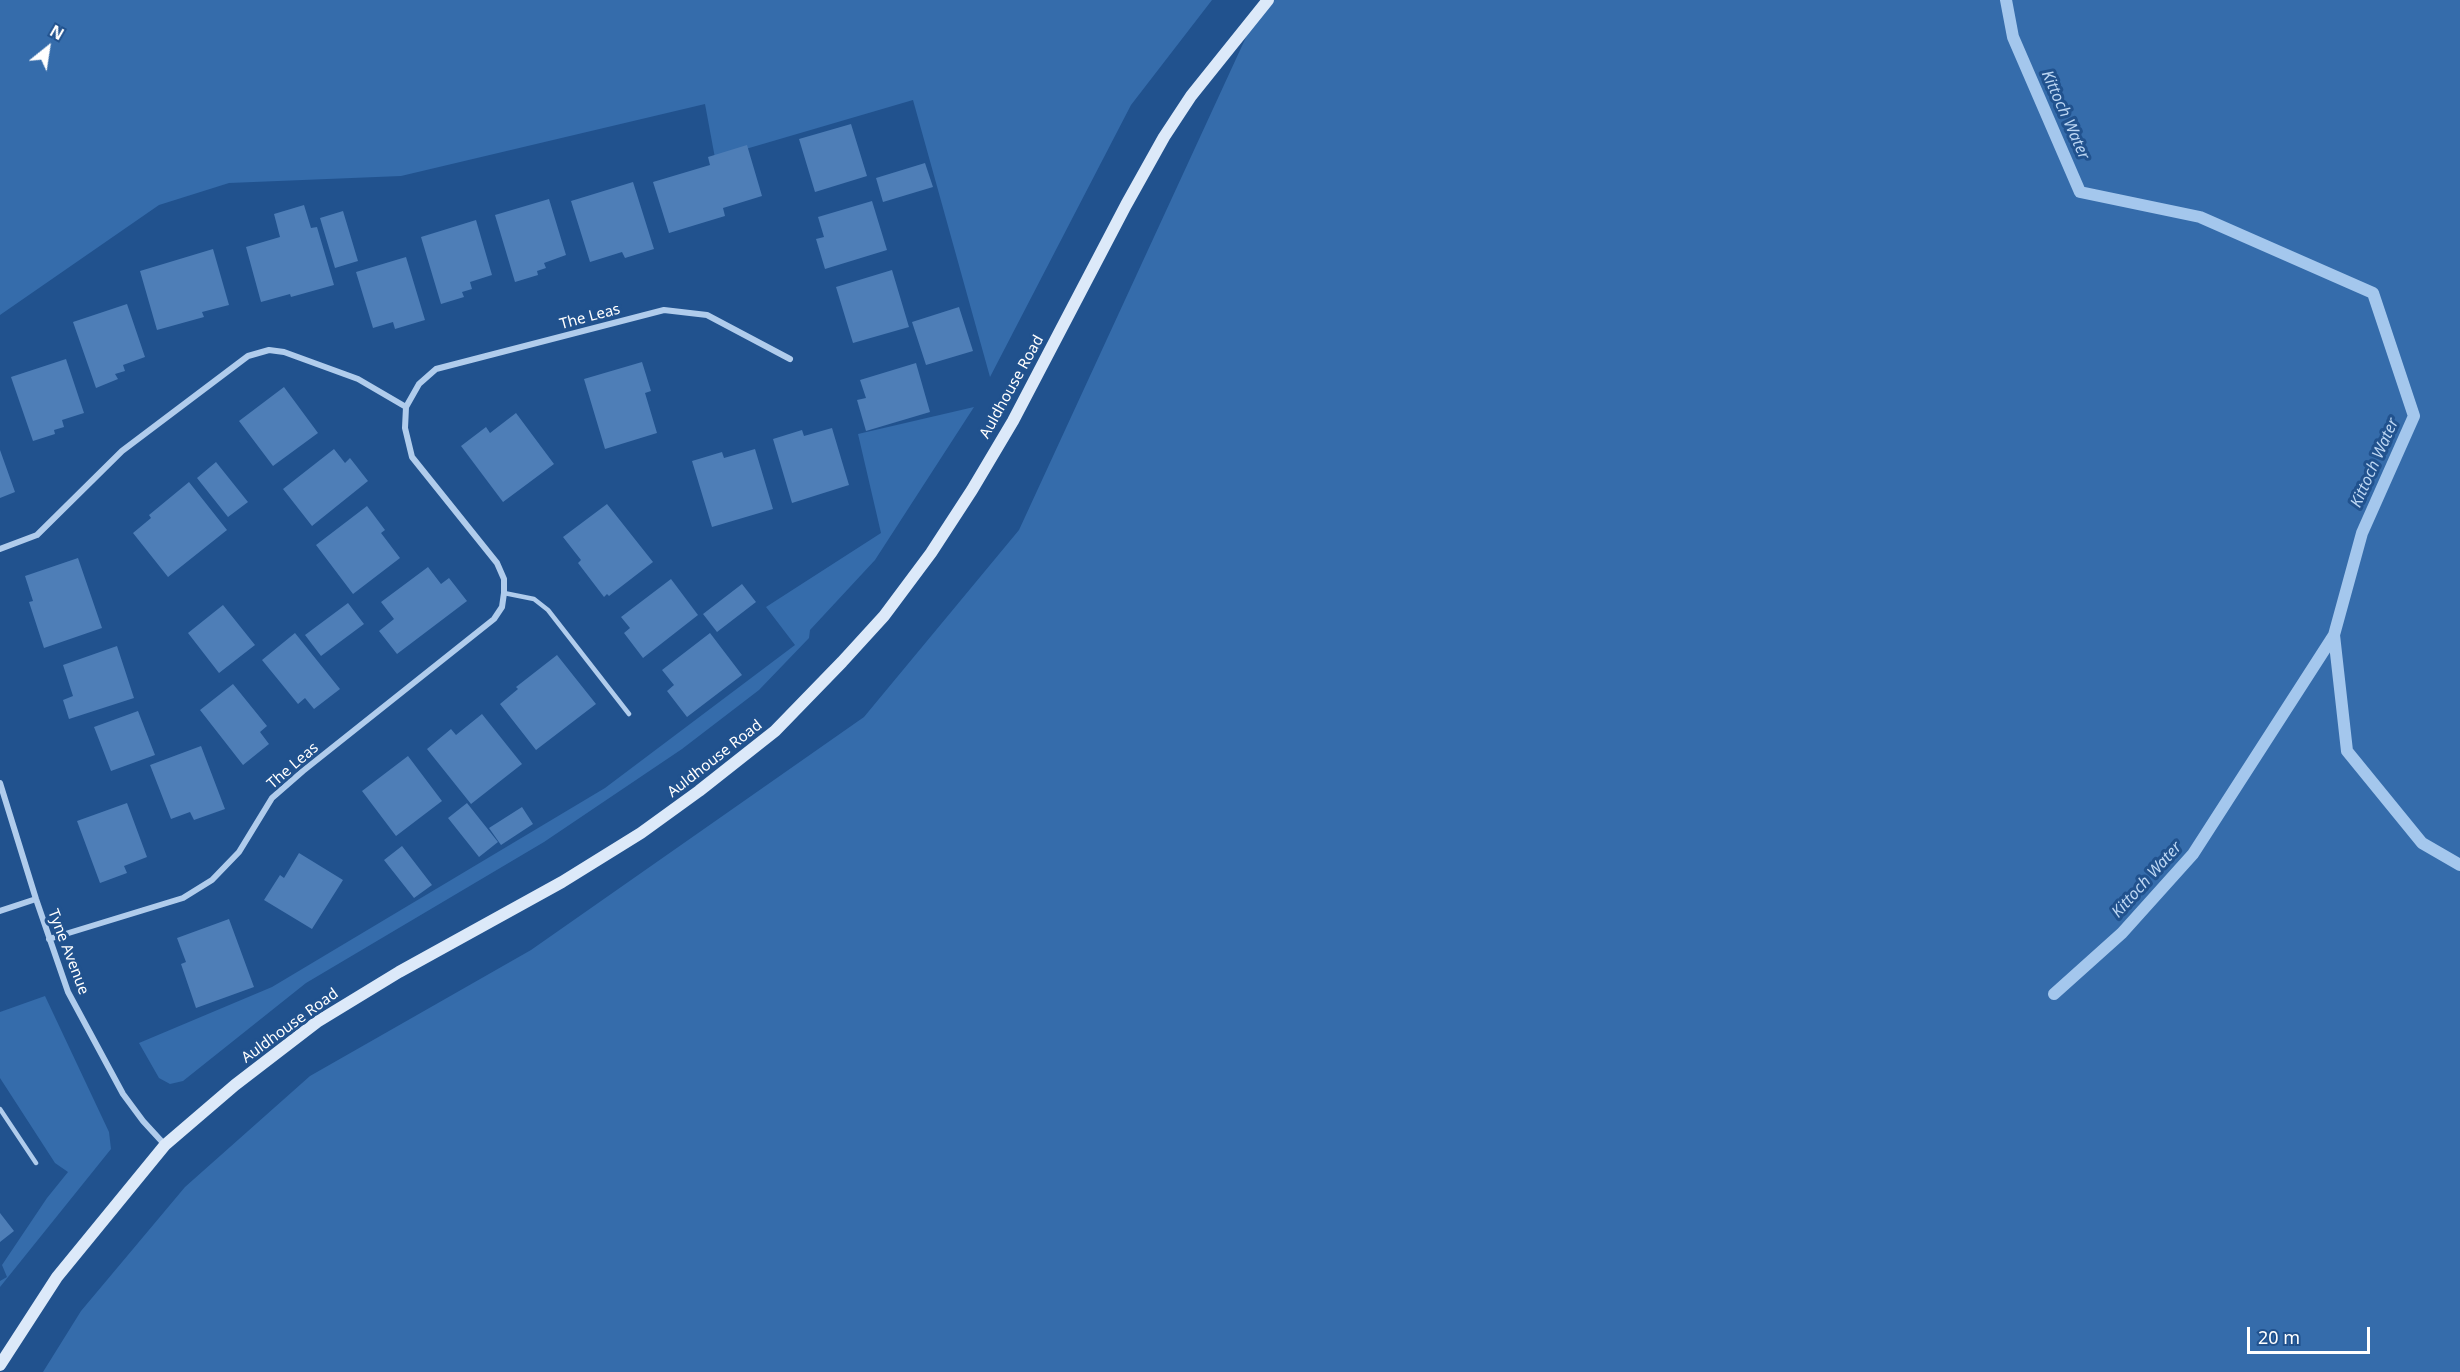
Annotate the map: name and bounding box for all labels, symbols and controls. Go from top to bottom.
north arrow [18,18,78,78]
text: N [46,20,68,45]
water label: Kittoch Water [2037,67,2093,163]
street label: The Leas [558,300,622,334]
street label: Auldhouse Road [976,332,1048,442]
water label: Kittoch Water [2347,415,2403,511]
street label: Auldhouse Road [664,716,766,802]
street label: The Leas [264,739,322,793]
water label: Kittoch Water [2108,838,2186,922]
street label: Tyne Avenue [43,907,93,997]
street label: Auldhouse Road [238,985,342,1067]
scale bar [2250,1315,2373,1353]
text: 20 m [2258,1325,2300,1349]

